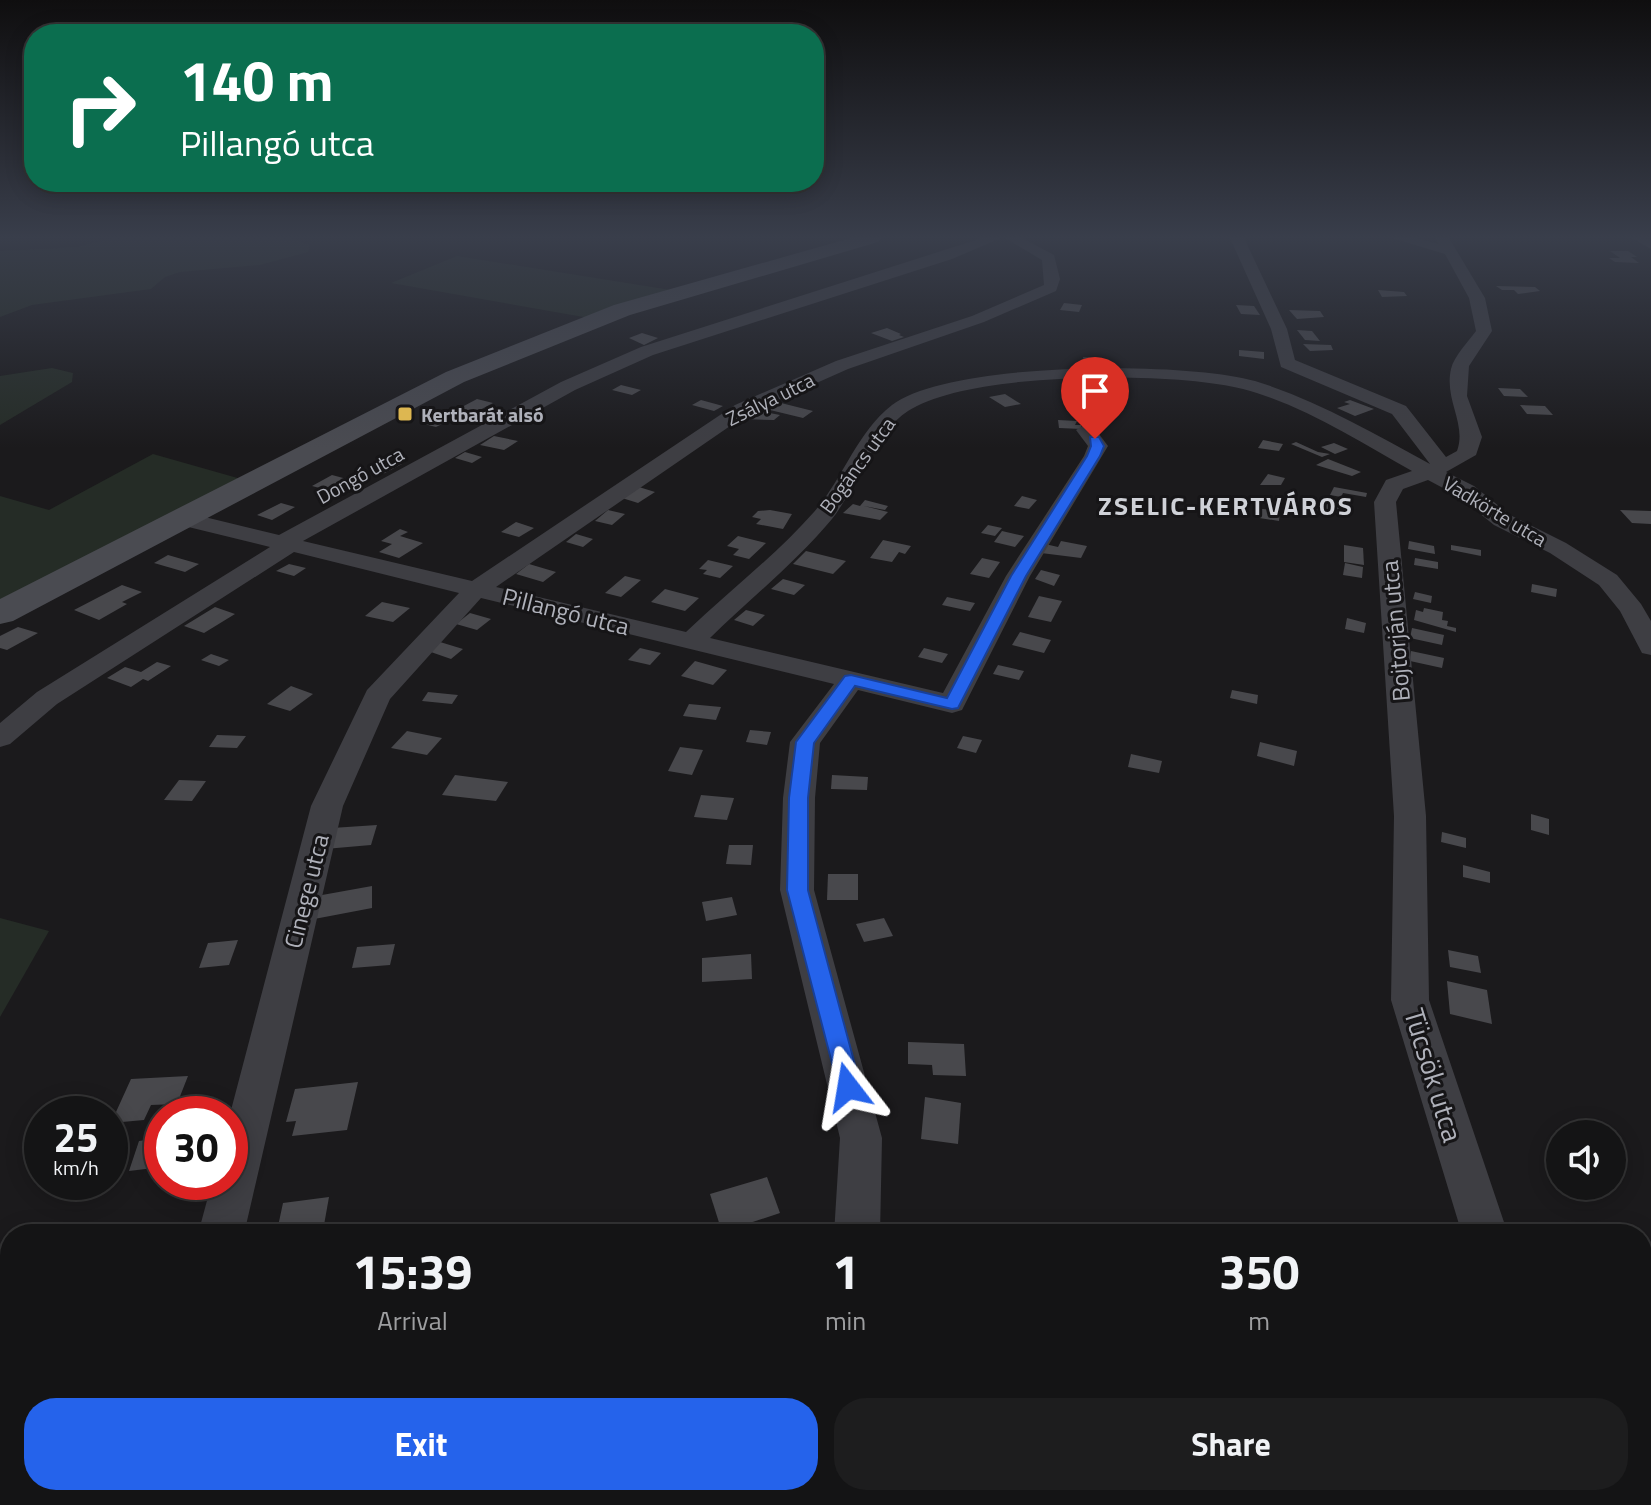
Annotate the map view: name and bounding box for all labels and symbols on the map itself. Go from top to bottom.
pin [1061,357,1129,439]
street label: Zsálya utca [721,364,819,434]
place label: Kertbarát alsó [421,399,544,430]
marker: Kertbarát alsó [396,405,414,423]
street label: Bogáncs utca [811,410,903,520]
street label: Dongó utca [311,438,409,512]
street label: Vadkörte utca [1437,468,1553,554]
district label: ZSELIC-KERTVÁROS [1098,486,1354,525]
street label: Bojtorján utca [1371,559,1419,703]
street label: Pillangó utca [499,578,633,644]
street label: Cinege utca [274,830,338,952]
street label: Tücsök utca [1393,1003,1475,1147]
position arrow [806,1045,890,1129]
speed limit sign: 30 [144,1096,248,1200]

